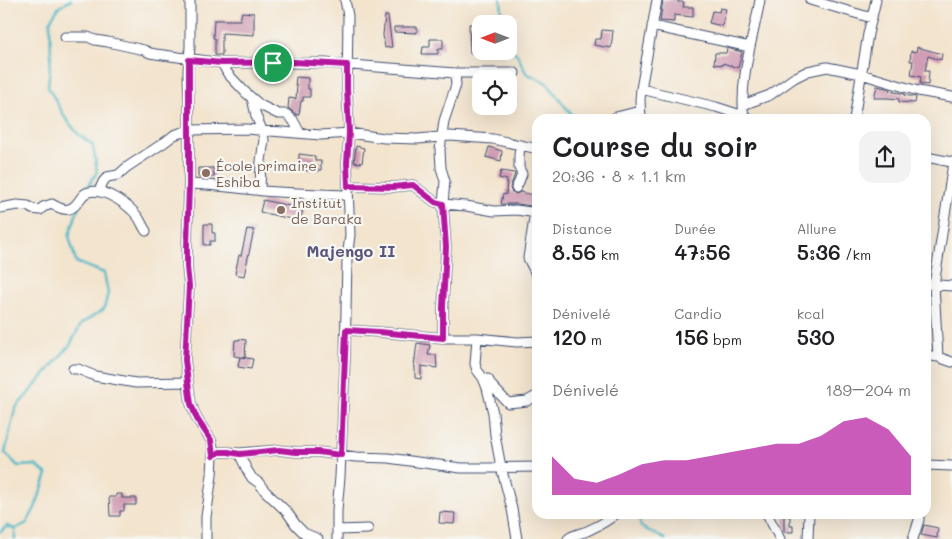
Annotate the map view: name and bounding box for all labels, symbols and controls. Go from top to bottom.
north arrow [472,15,518,60]
map controls [472,15,517,115]
pin [252,42,294,84]
icon: arrive [259,49,287,77]
button: locate [472,70,517,115]
text: Course du soir [552,128,758,164]
button: share [859,131,911,183]
place label: École primaire Eshiba [216,156,317,191]
text: 20:36 · 8 × 1.1 km [552,165,686,186]
marker: École primaire Eshiba [200,167,212,179]
place label: Institut de Baraka [291,193,362,228]
marker: Institut de Baraka [275,204,287,216]
text: Distance [552,219,612,238]
text: Durée [674,219,716,238]
text: Allure [797,219,837,238]
text: 8.56 [552,238,596,265]
text: 47:56 [674,238,731,265]
text: 5:36 [797,238,841,265]
district label: Majengo II [307,240,395,261]
text: km [596,245,619,264]
text: /km [841,245,871,264]
text: Dénivelé [552,304,611,323]
text: Cardio [674,304,722,323]
text: kcal [797,304,825,323]
text: 120 [552,323,586,350]
text: 156 [674,323,709,350]
text: 530 [797,323,835,350]
text: m [586,330,602,349]
text: bpm [709,330,742,349]
text: Dénivelé [552,379,619,400]
text: 189–204 m [826,379,911,400]

